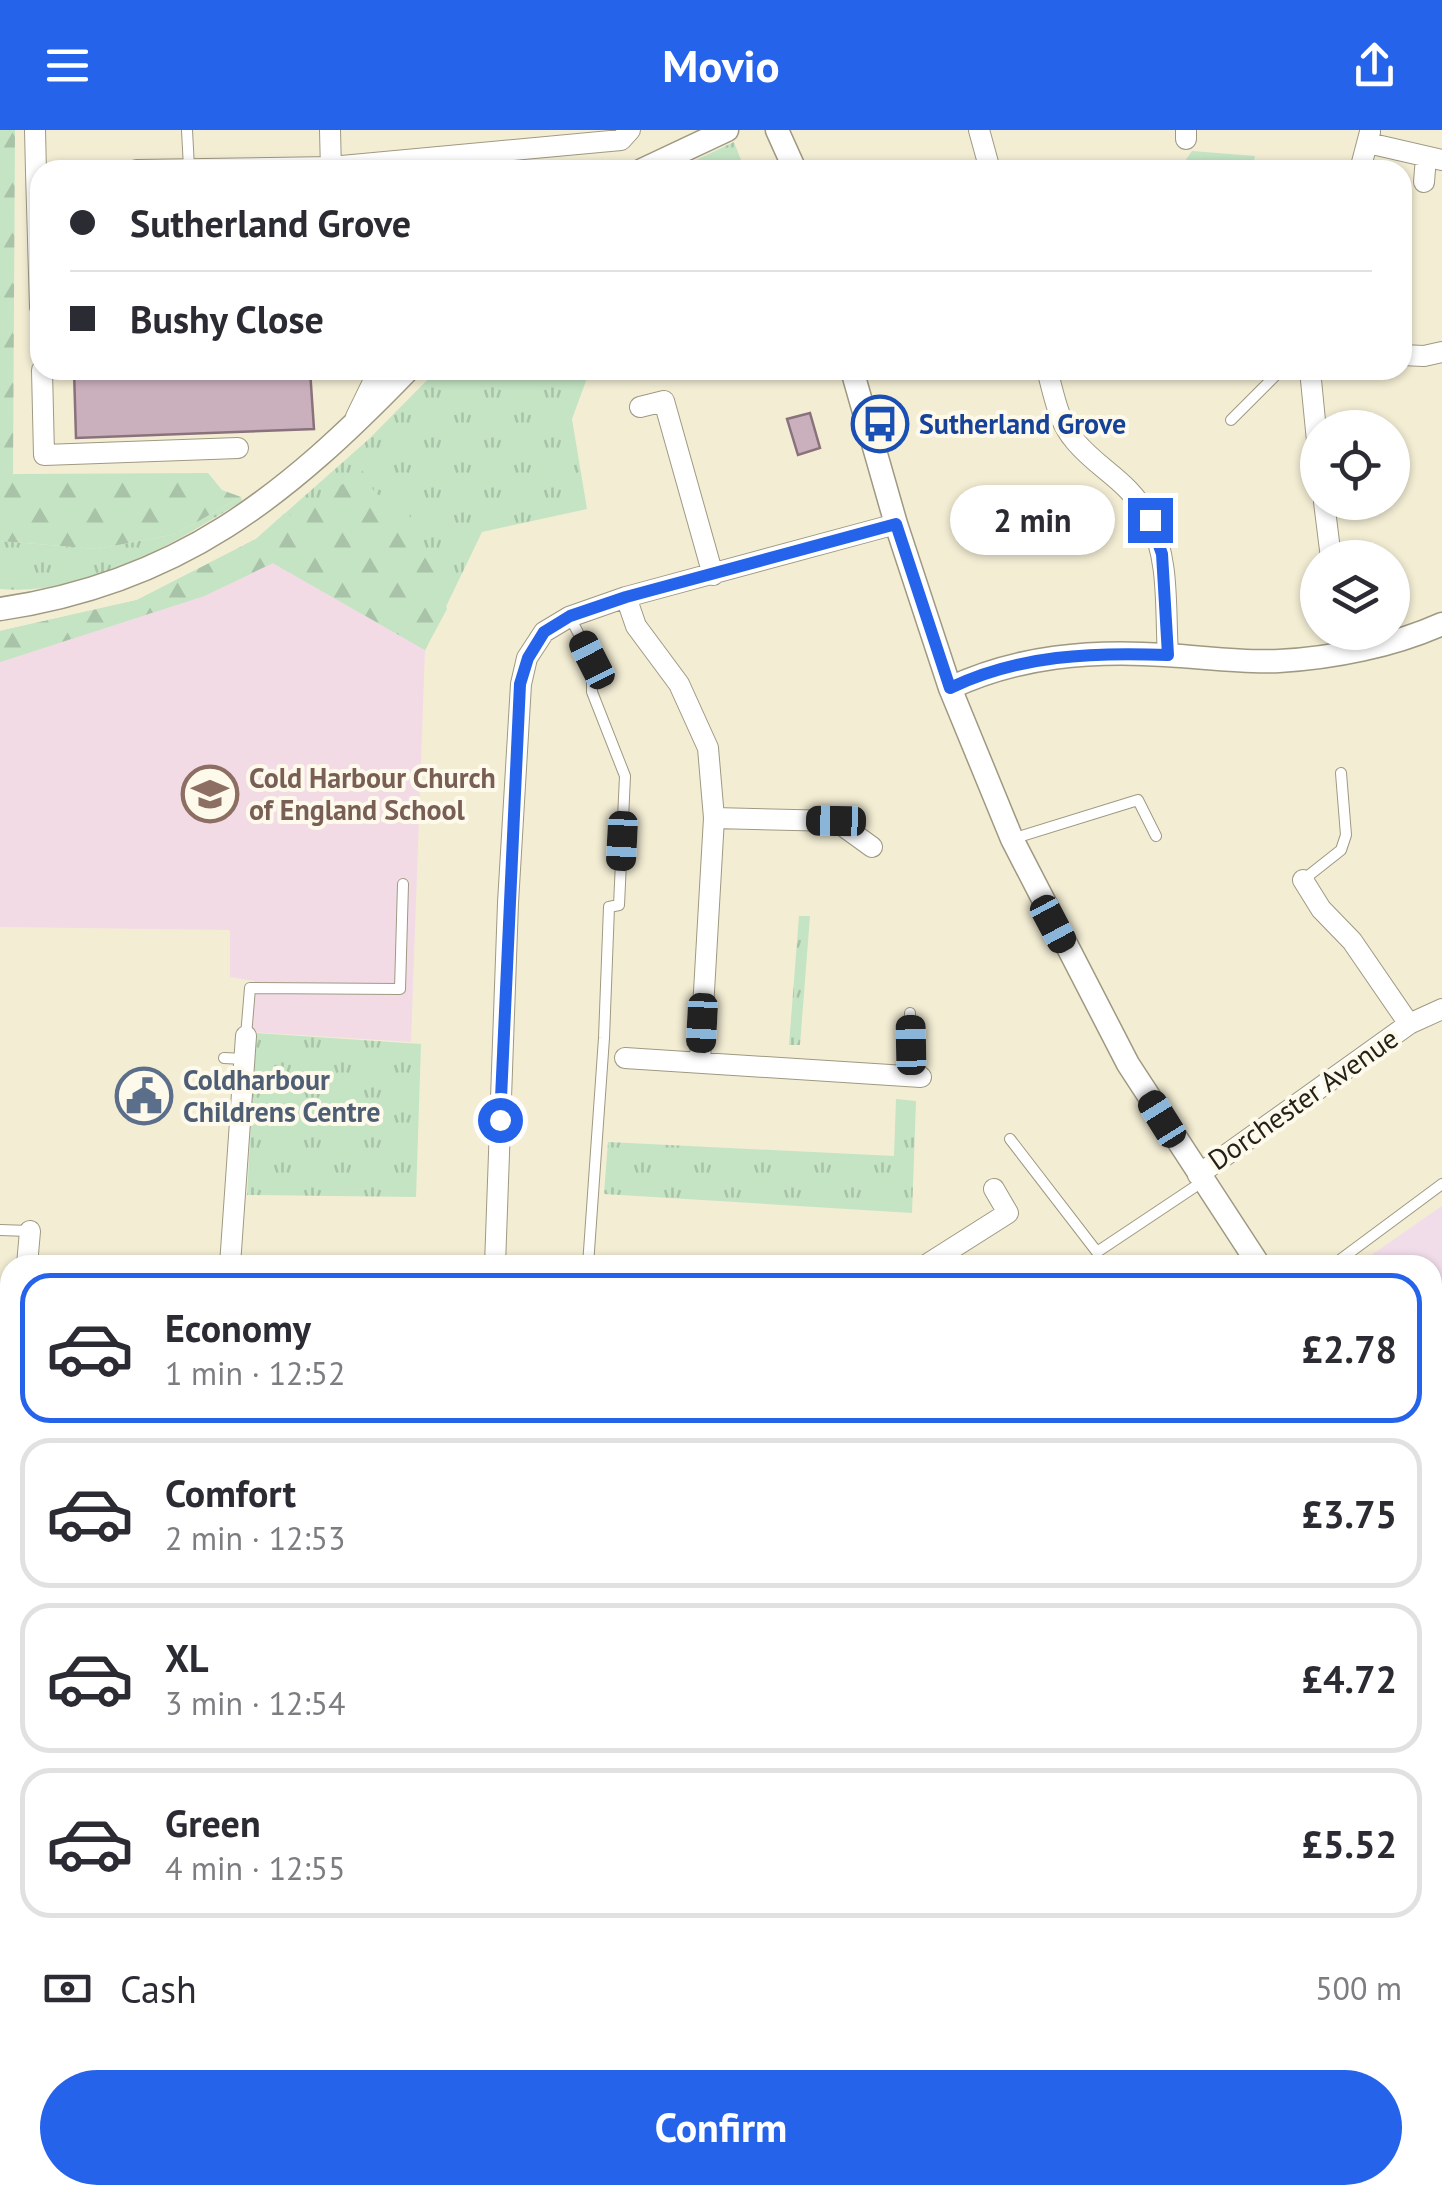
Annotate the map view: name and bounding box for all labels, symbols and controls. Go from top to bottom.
text: Movio [662,36,780,94]
icon: menu [40,38,95,93]
icon: share [1347,38,1402,93]
text: Sutherland Grove [130,198,411,247]
text: Bushy Close [130,294,324,343]
bus stop icon: Sutherland Grove [850,394,910,454]
place label: Sutherland Grove [919,405,1126,442]
map controls [1300,410,1410,650]
button: locate [1300,410,1410,520]
callout: 2 min [950,485,1115,555]
route end [1128,498,1173,543]
text: 2 min [993,499,1072,541]
button: layers [1300,540,1410,650]
car [565,626,619,694]
place label: Cold Harbour Church of England School [249,759,496,828]
school or university icon: Cold Harbour Church of England School [180,764,240,824]
car [806,805,866,837]
car [605,810,639,872]
car [1026,890,1080,958]
car [685,992,719,1054]
car [895,1015,927,1075]
street label: Dorchester Avenue [1200,1019,1405,1178]
place label: Coldharbour Childrens Centre [183,1061,381,1130]
public building icon: Coldharbour Childrens Centre [114,1066,174,1126]
car [1133,1086,1191,1152]
route start [478,1098,523,1143]
icon: car [45,1303,135,1393]
text: Economy [165,1303,311,1352]
text: £2.78 [1301,1324,1397,1373]
text: 1 min · 12:52 [165,1352,345,1394]
icon: car [45,1468,135,1558]
text: Comfort [165,1468,296,1517]
text: £3.75 [1301,1489,1397,1538]
text: 2 min · 12:53 [165,1517,345,1559]
icon: car [45,1633,135,1723]
text: XL [165,1633,209,1682]
text: £4.72 [1301,1654,1397,1703]
text: 3 min · 12:54 [165,1682,345,1724]
icon: car [45,1798,135,1888]
text: Green [165,1798,261,1847]
text: £5.52 [1301,1819,1397,1868]
text: 4 min · 12:55 [165,1847,345,1889]
icon: cash [40,1961,95,2016]
text: Cash [120,1964,197,2013]
text: 500 m [1315,1967,1402,2009]
button: Confirm [40,2070,1402,2185]

